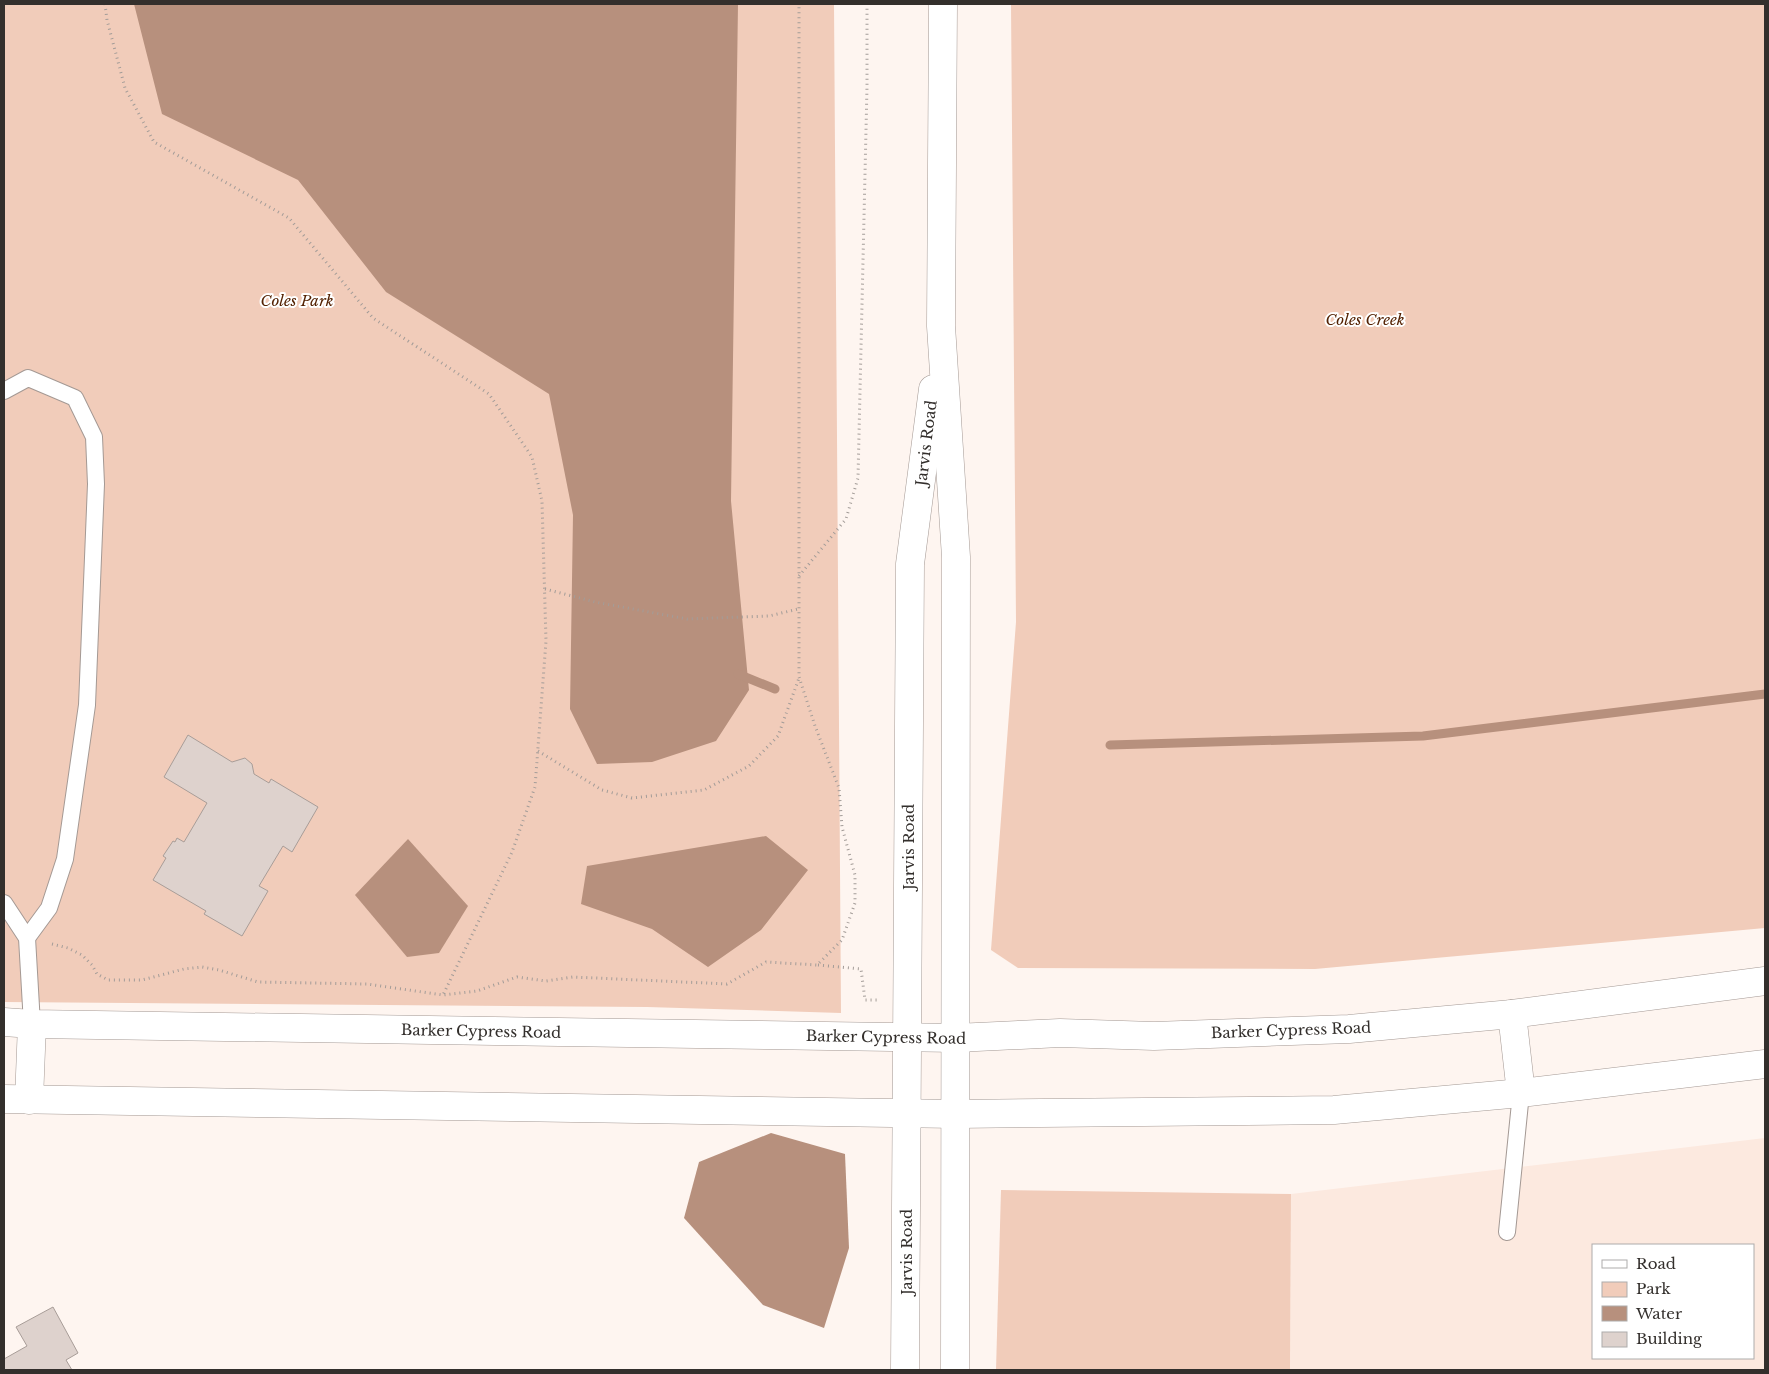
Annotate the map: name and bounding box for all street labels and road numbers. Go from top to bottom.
street label: Jarvis Road [911,399,941,489]
street label: Jarvis Road [899,804,918,892]
street label: Barker Cypress Road [1210,1018,1372,1042]
street label: Barker Cypress Road [401,1020,561,1042]
street label: Barker Cypress Road [806,1026,966,1048]
street label: Jarvis Road [897,1209,916,1297]

